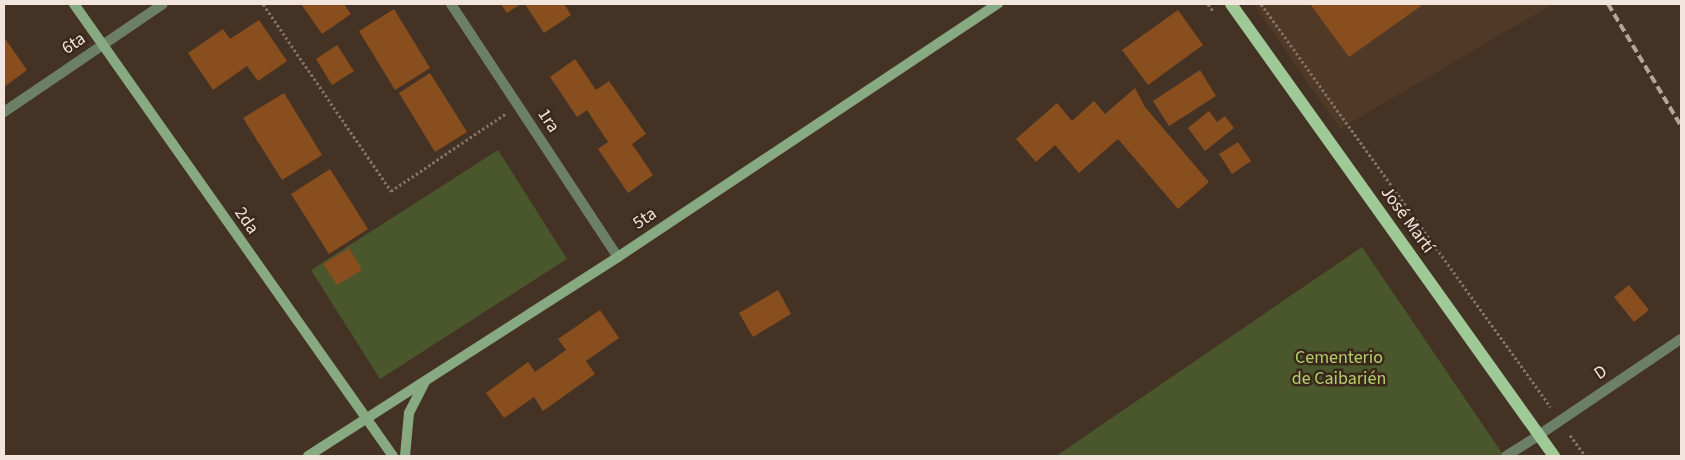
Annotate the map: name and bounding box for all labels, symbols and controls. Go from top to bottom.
street label: 6ta [58,28,90,60]
street label: 1ra [532,105,564,137]
street label: José Martí [1376,182,1438,258]
street label: 2da [229,203,263,239]
street label: 5ta [629,203,661,235]
park label: Cementerio de Caibarién [1292,348,1386,390]
street label: D [1590,361,1612,385]

